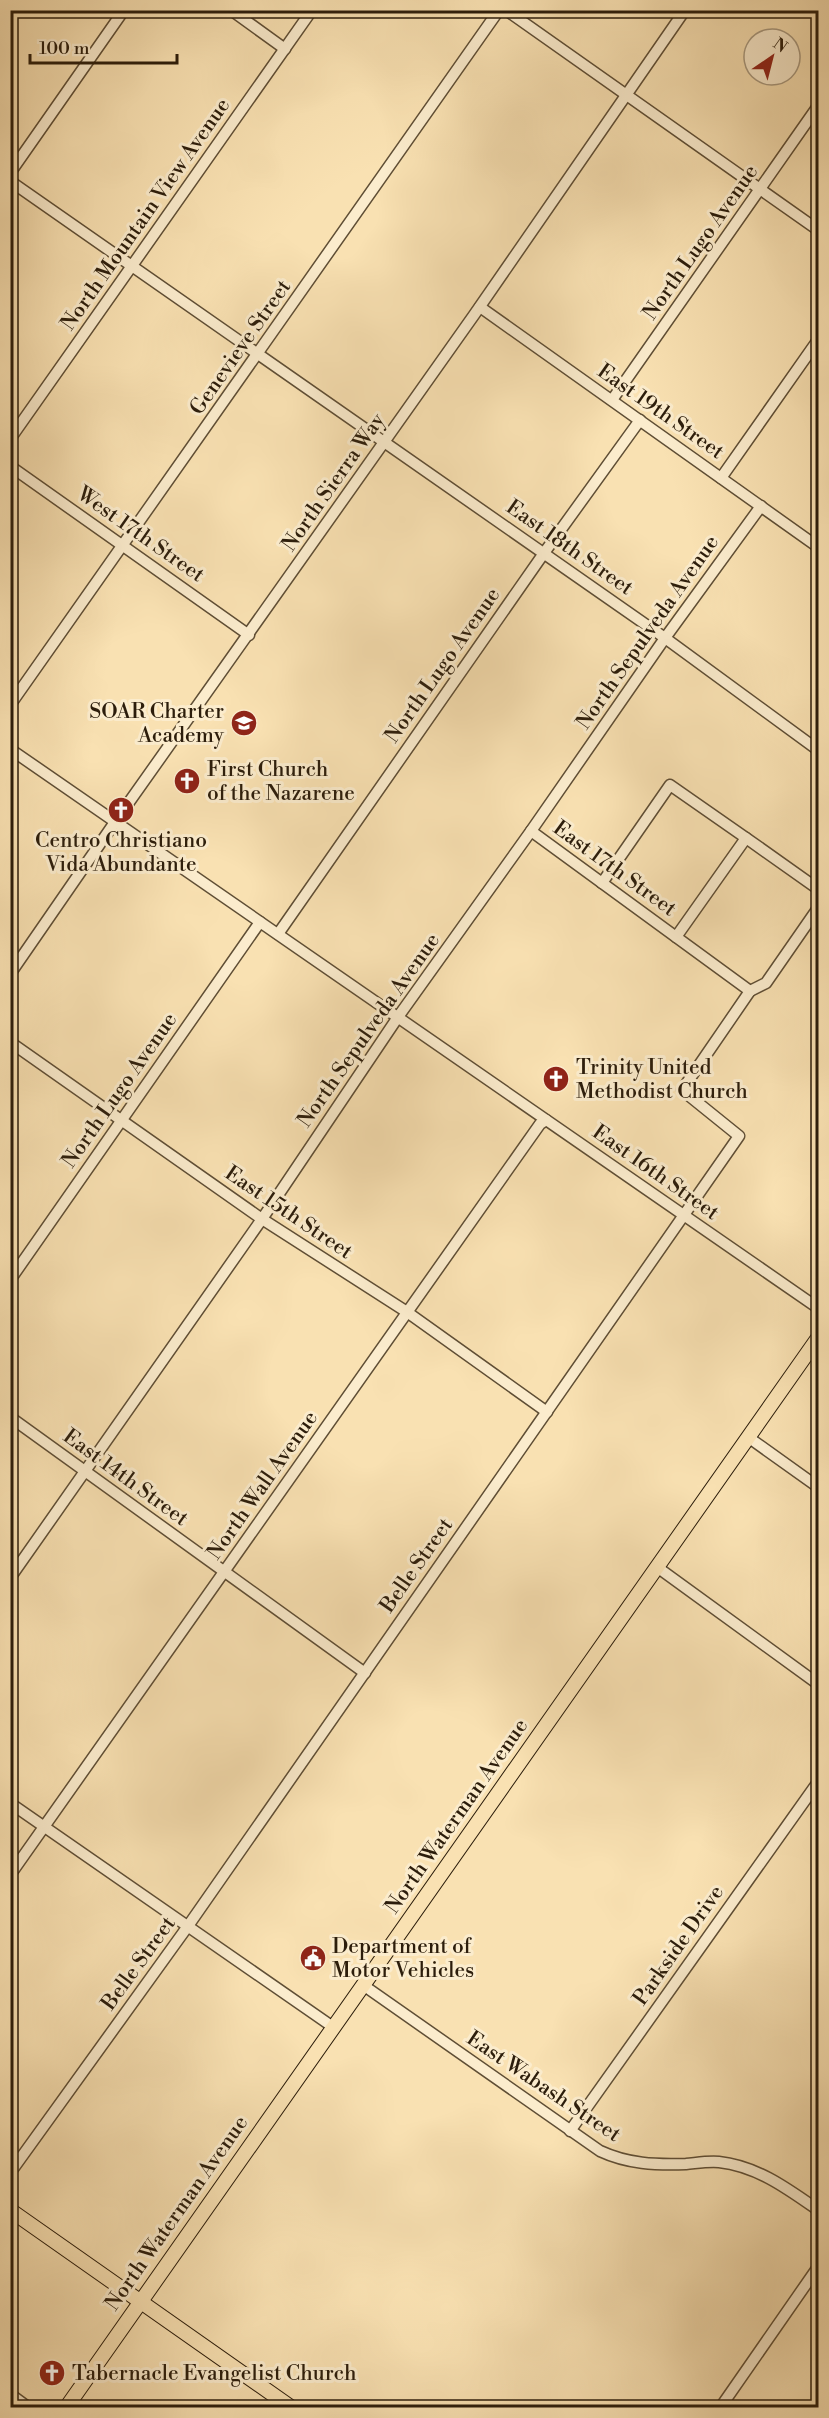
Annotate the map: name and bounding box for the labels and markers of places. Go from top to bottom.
place label: SOAR Charter Academy [89,699,225,749]
school or university icon: SOAR Charter Academy [229,708,259,738]
place label: First Church of the Nazarene [207,757,355,807]
church icon: First Church of the Nazarene [172,766,202,796]
church icon: Centro Christiano Vida Abundante [106,795,136,825]
place label: Centro Christiano Vida Abundante [35,828,207,878]
place label: Trinity United Methodist Church [576,1055,748,1105]
church icon: Trinity United Methodist Church [541,1064,571,1094]
place label: Department of Motor Vehicles [332,1934,474,1984]
public building icon: Department of Motor Vehicles [298,1943,328,1973]
church icon: Tabernacle Evangelist Church [37,2358,67,2388]
place label: Tabernacle Evangelist Church [72,2361,357,2387]

